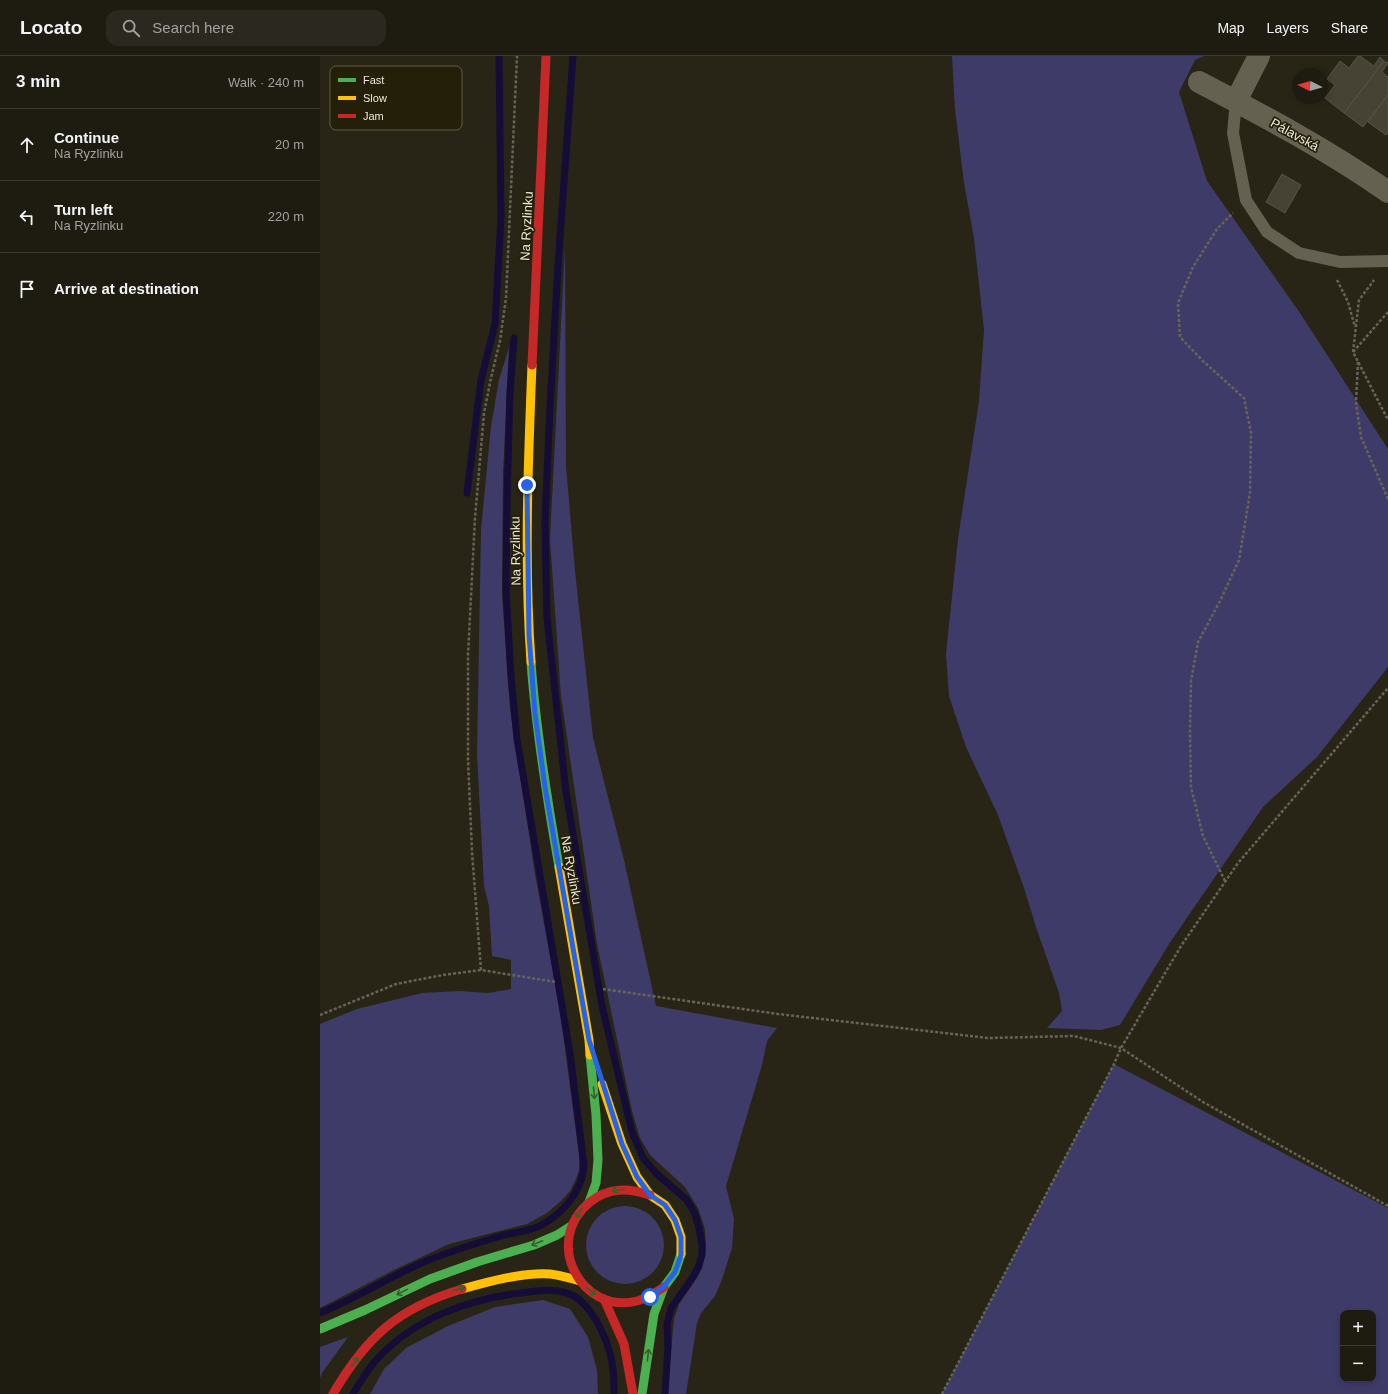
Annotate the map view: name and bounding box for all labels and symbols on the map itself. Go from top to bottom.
legend [330,66,462,130]
north arrow [1292,68,1328,104]
text: Fast [363,74,384,86]
text: Slow [363,92,387,104]
text: Jam [363,110,384,122]
street label: Pálavská [1268,115,1322,154]
street label: Na Ryzlinku [517,191,536,261]
route end [518,476,536,494]
street label: Na Ryzlinku [507,516,524,586]
street label: Na Ryzlinku [558,835,585,906]
one-way arrow [590,1086,598,1099]
one-way arrow [612,1186,625,1194]
one-way arrow [575,1207,583,1218]
one-way arrow [532,1240,544,1248]
one-way arrow [453,1285,466,1292]
one-way arrow [586,1287,597,1295]
route start [641,1288,659,1306]
one-way arrow [396,1289,408,1296]
one-way arrow [644,1349,652,1362]
one-way arrow [351,1356,359,1367]

